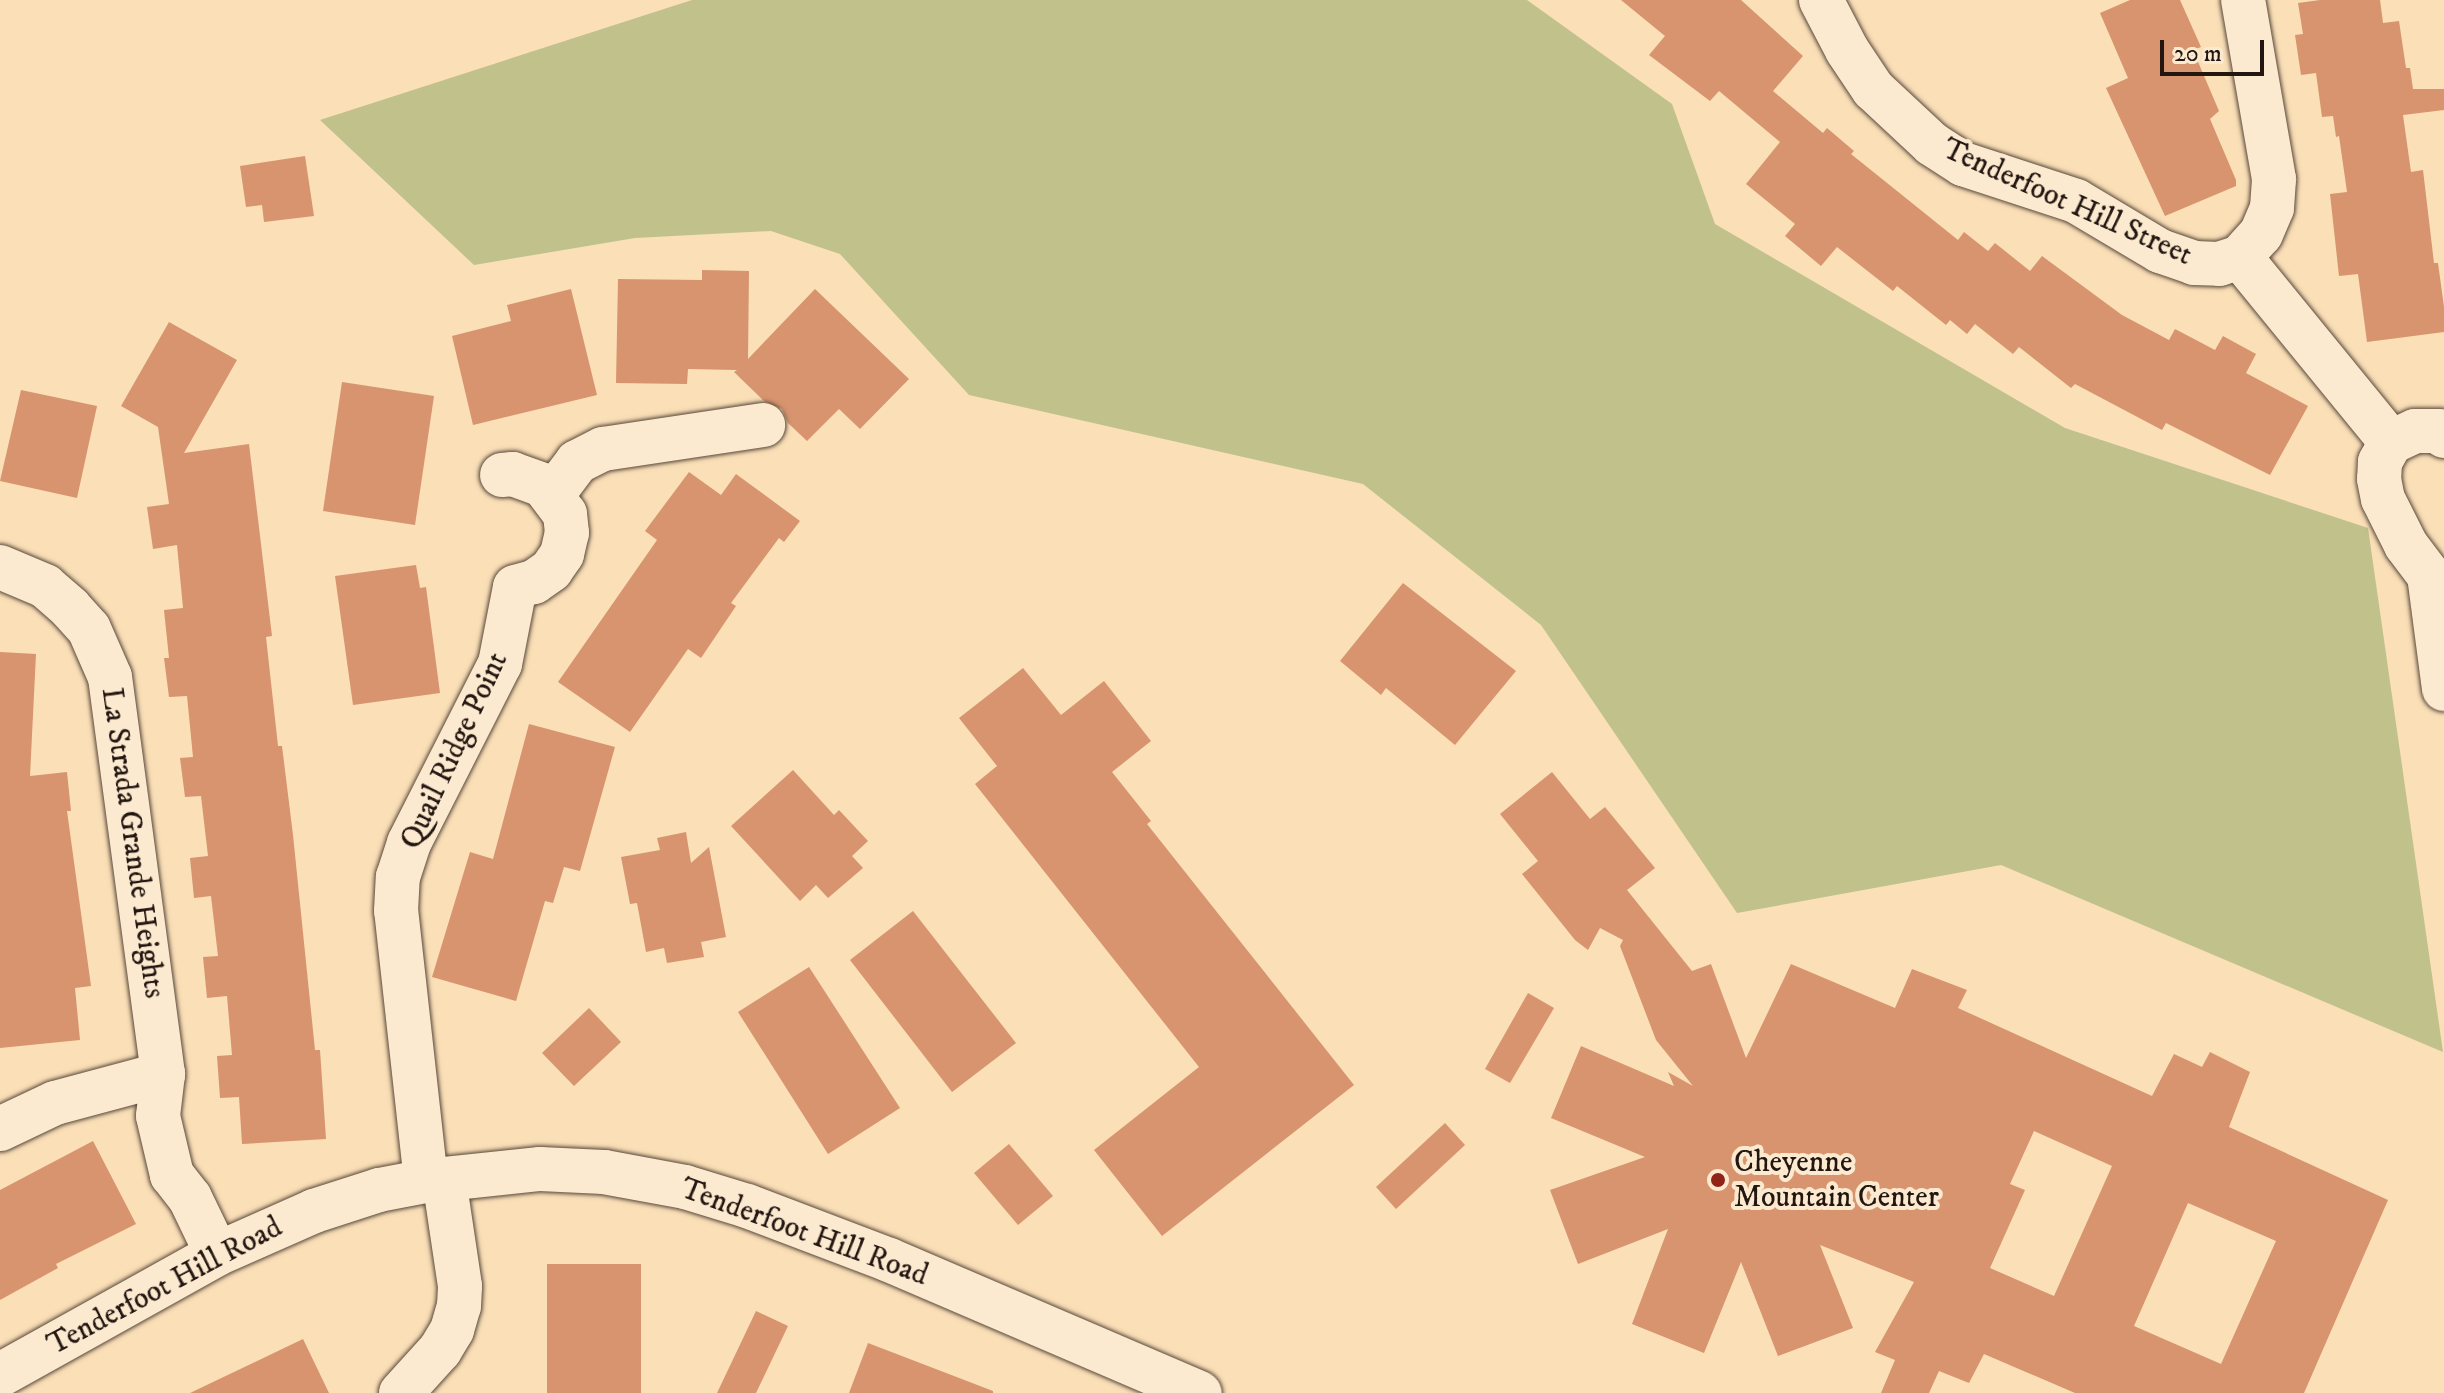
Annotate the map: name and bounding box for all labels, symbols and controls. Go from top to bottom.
scale bar [2164,24,2268,74]
text: 20 m [2174,39,2222,69]
street label: Tenderfoot Hill Street [1937,132,2197,274]
street label: Quail Ridge Point [394,647,516,855]
street label: La Strada Grande Heights [92,685,172,1001]
place label: Cheyenne Mountain Center [1734,1145,1939,1216]
marker: Cheyenne Mountain Center [1709,1171,1727,1189]
street label: Tenderfoot Hill Road [676,1172,932,1294]
street label: Tenderfoot Hill Road [42,1210,288,1364]

